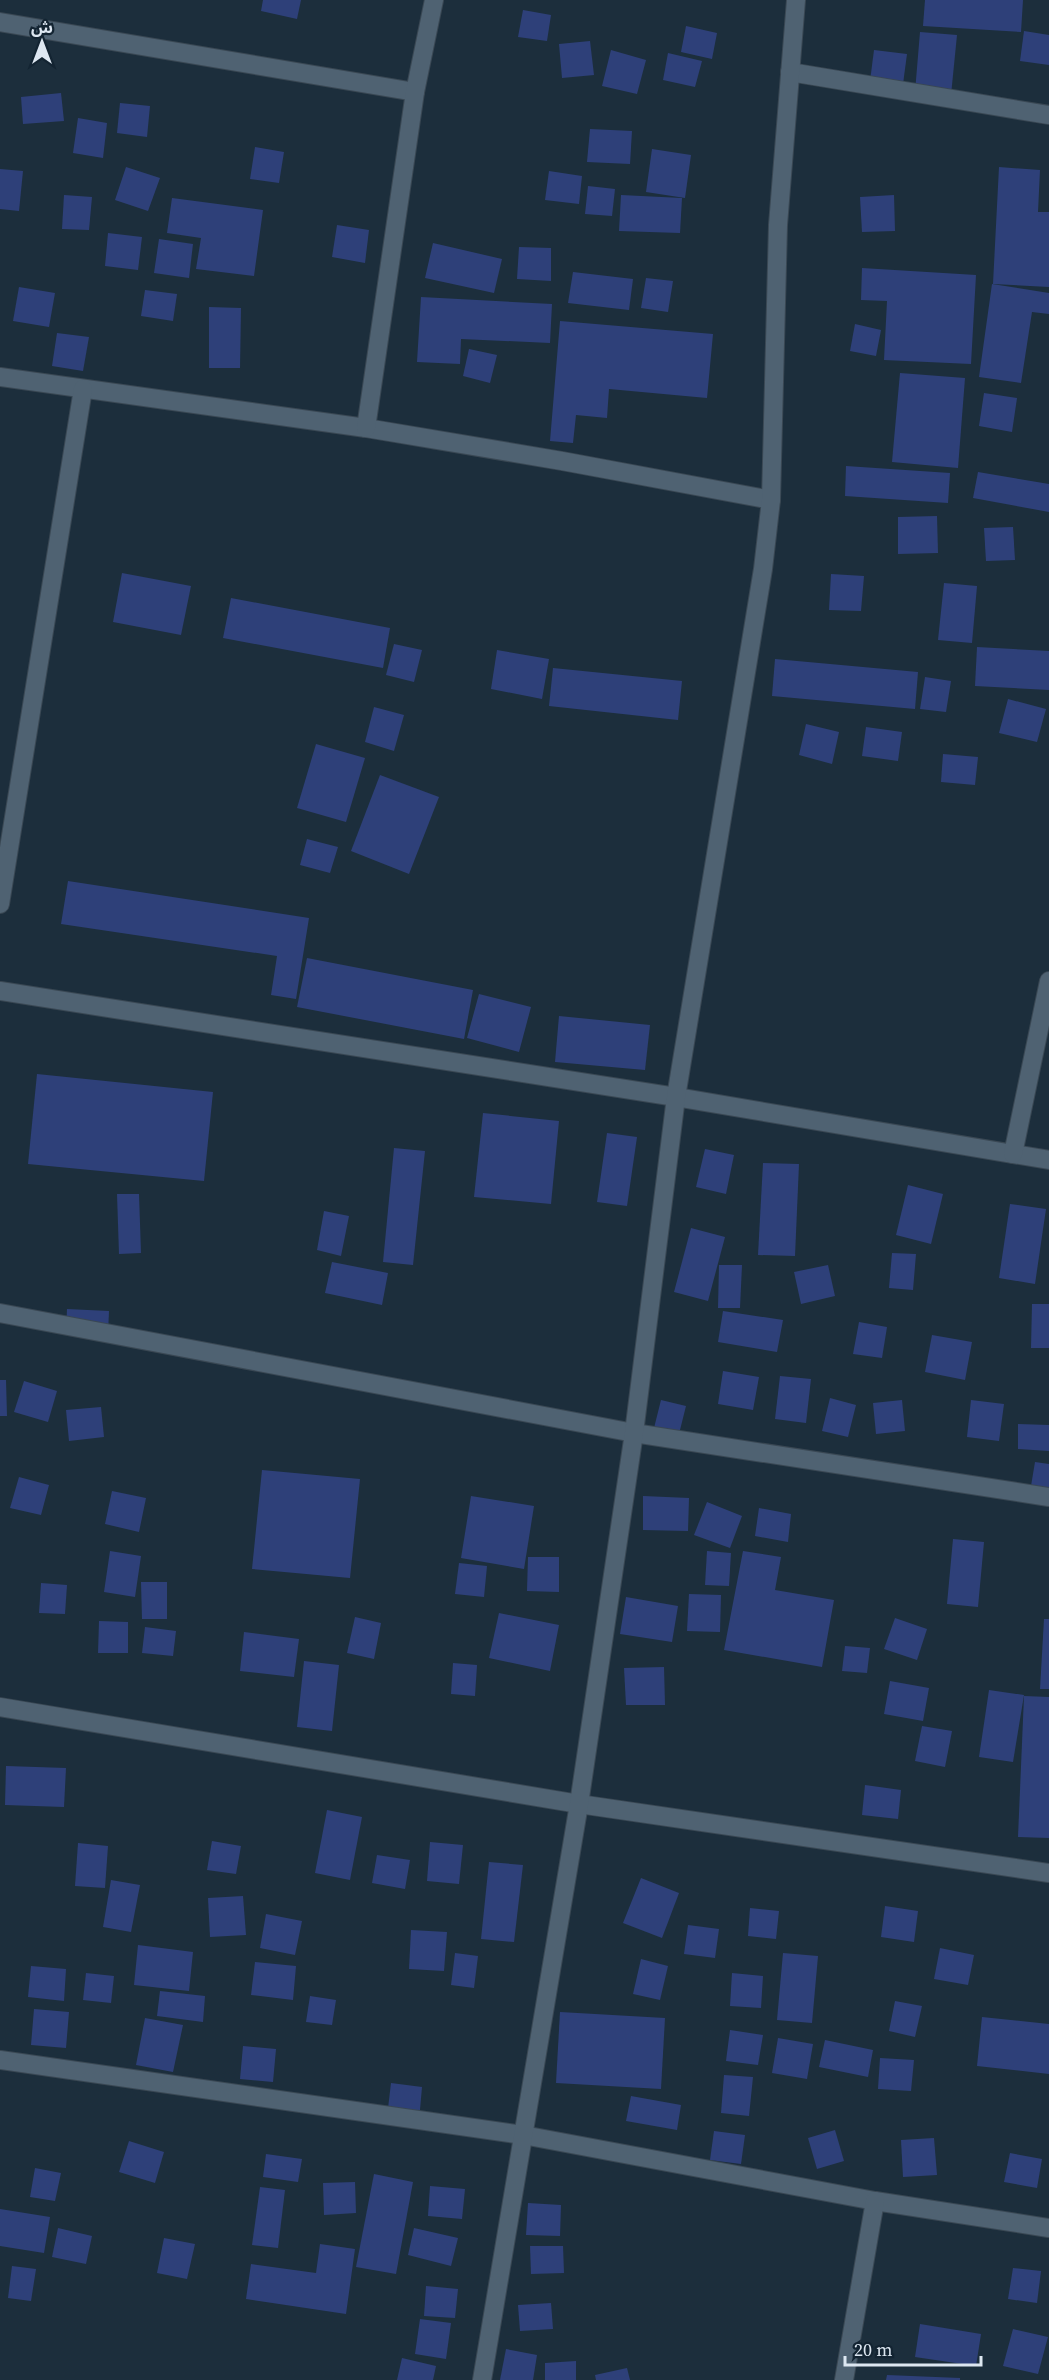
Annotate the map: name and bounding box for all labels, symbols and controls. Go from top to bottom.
north arrow [12,12,72,72]
text: ش [31,16,53,38]
scale bar [845,2329,982,2367]
text: 20 m [854,2337,892,2362]

